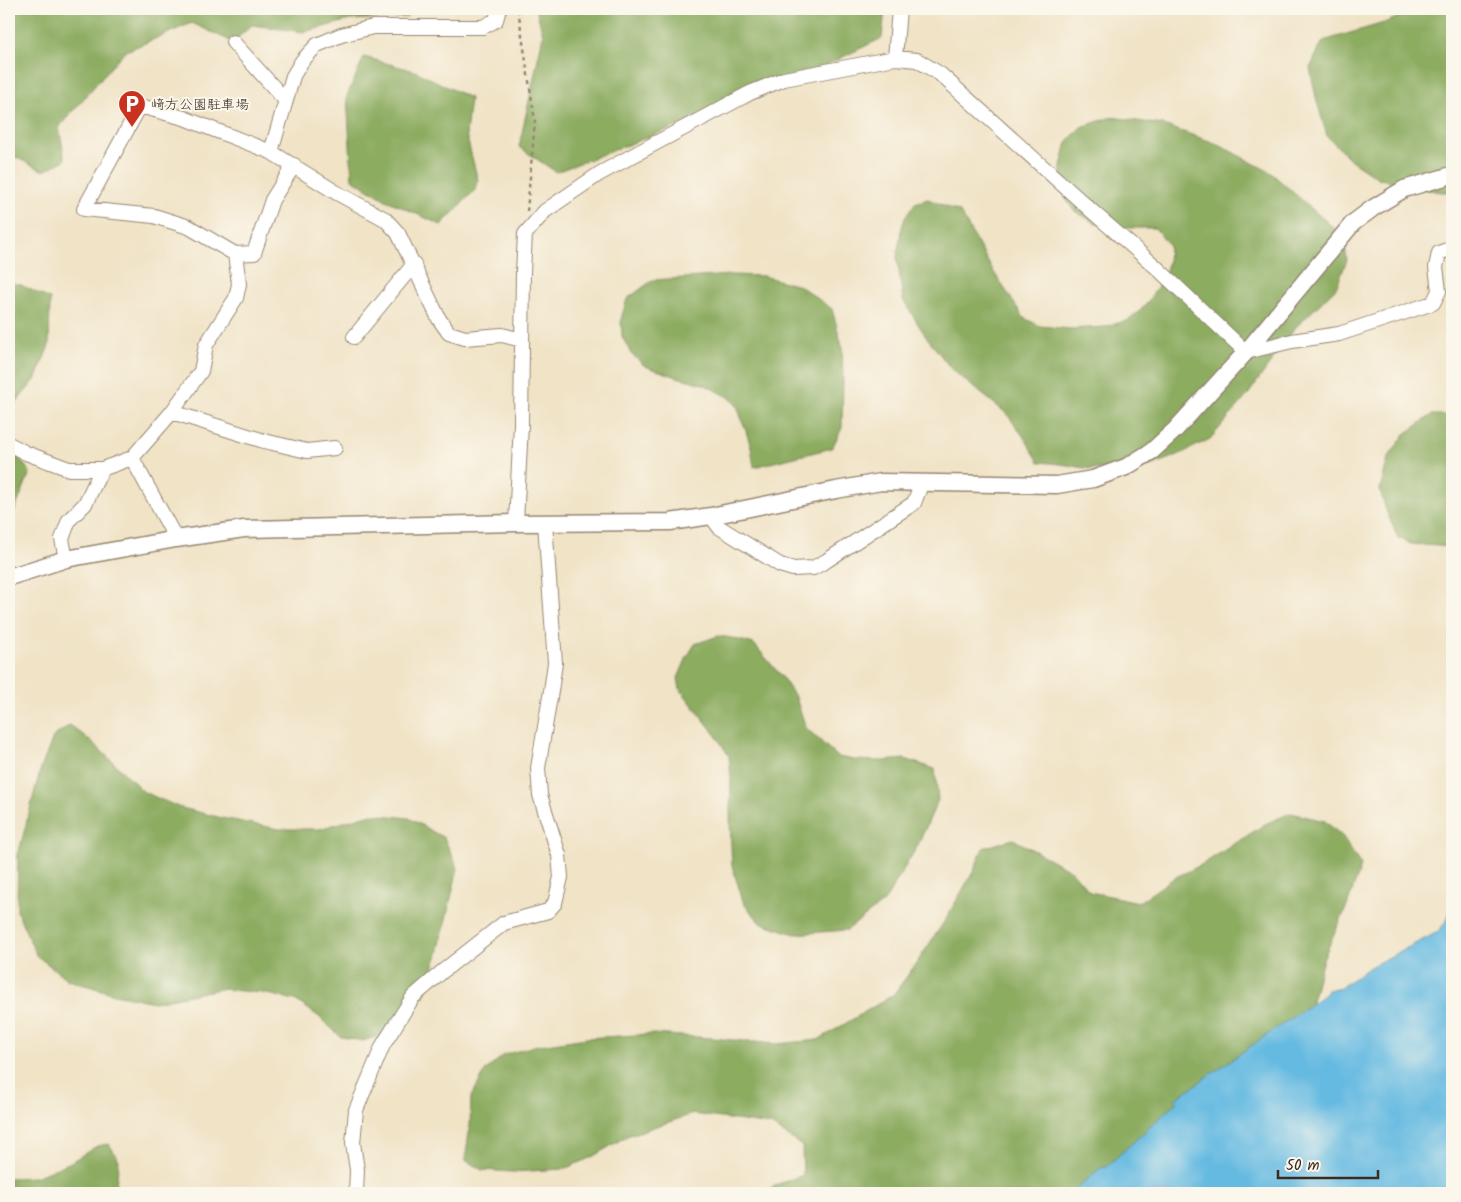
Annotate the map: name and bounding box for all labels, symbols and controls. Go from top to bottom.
parking icon: 﨑方公園駐車場 [117,89,147,128]
place label: 﨑方公園駐車場 [151,94,249,116]
scale bar [1278,1147,1378,1179]
text: 50 m [1286,1154,1320,1178]

